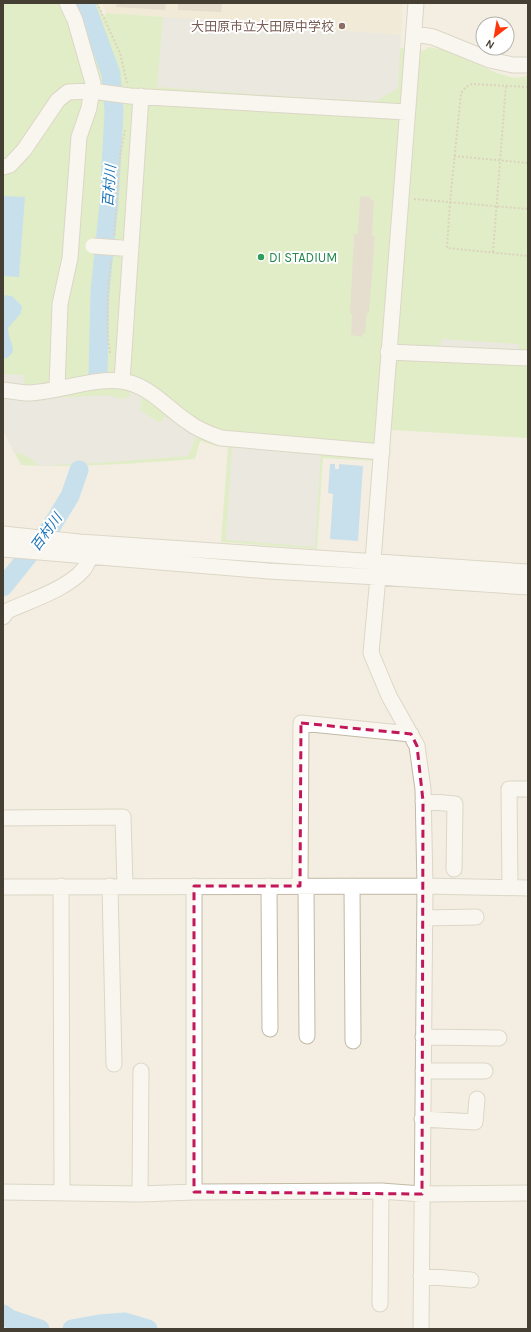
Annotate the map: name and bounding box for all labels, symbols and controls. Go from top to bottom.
north arrow [475,16,515,56]
place label: 大田原市立大田原中学校 [191,19,334,34]
marker: 大田原市立大田原中学校 [337,21,347,31]
text: N [483,37,497,52]
water label: 百村川 [100,162,120,208]
place label: DI STADIUM [269,250,337,265]
marker: DI STADIUM [256,252,266,262]
water label: 百村川 [27,509,67,554]

